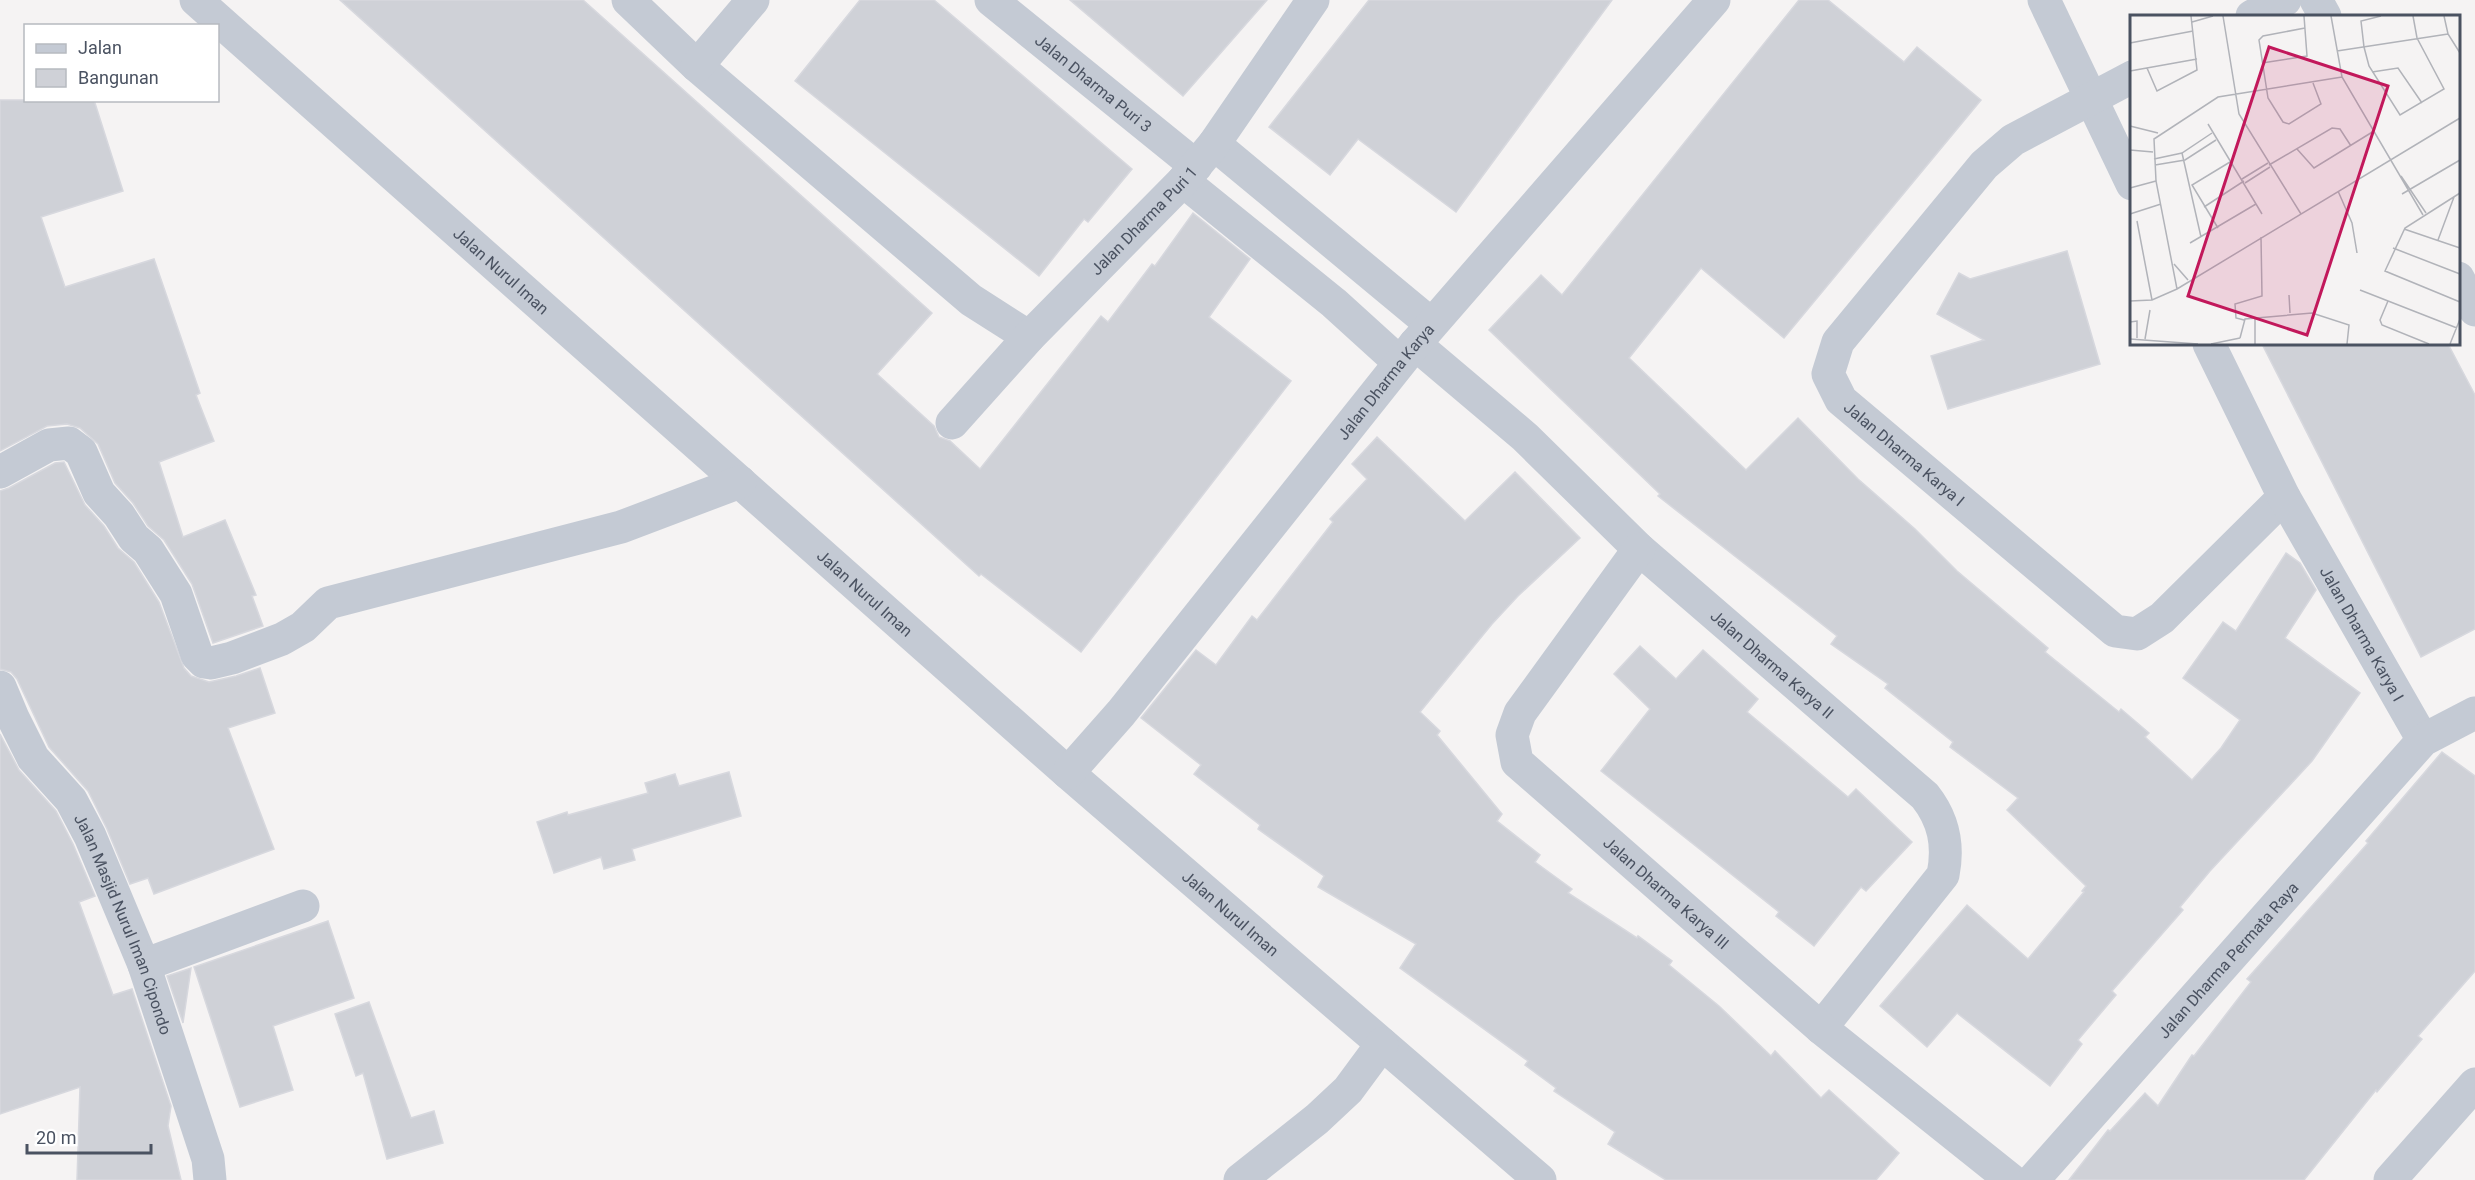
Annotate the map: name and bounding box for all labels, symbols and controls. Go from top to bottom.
inset map [2130,15,2460,345]
legend [24,24,219,102]
street label: Jalan Dharma Puri 3 [1032,30,1156,136]
text: Jalan [78,37,122,58]
text: Bangunan [78,67,159,88]
street label: Jalan Dharma Puri 1 [1086,162,1201,279]
street label: Jalan Nurul Iman [450,223,553,318]
street label: Jalan Dharma Karya [1333,320,1438,443]
street label: Jalan Dharma Karya I [1840,397,1969,510]
street label: Jalan Nurul Iman [813,546,917,640]
street label: Jalan Dharma Karya I [2316,563,2408,704]
street label: Jalan Dharma Karya II [1707,606,1838,722]
street label: Jalan Masjid Nurul Iman Cipondo [70,810,176,1037]
street label: Jalan Dharma Karya III [1600,833,1733,953]
street label: Jalan Nurul Iman [1178,866,1283,960]
street label: Jalan Dharma Permata Raya [2154,878,2302,1042]
scale bar [27,1117,152,1155]
text: 20 m [36,1127,76,1148]

